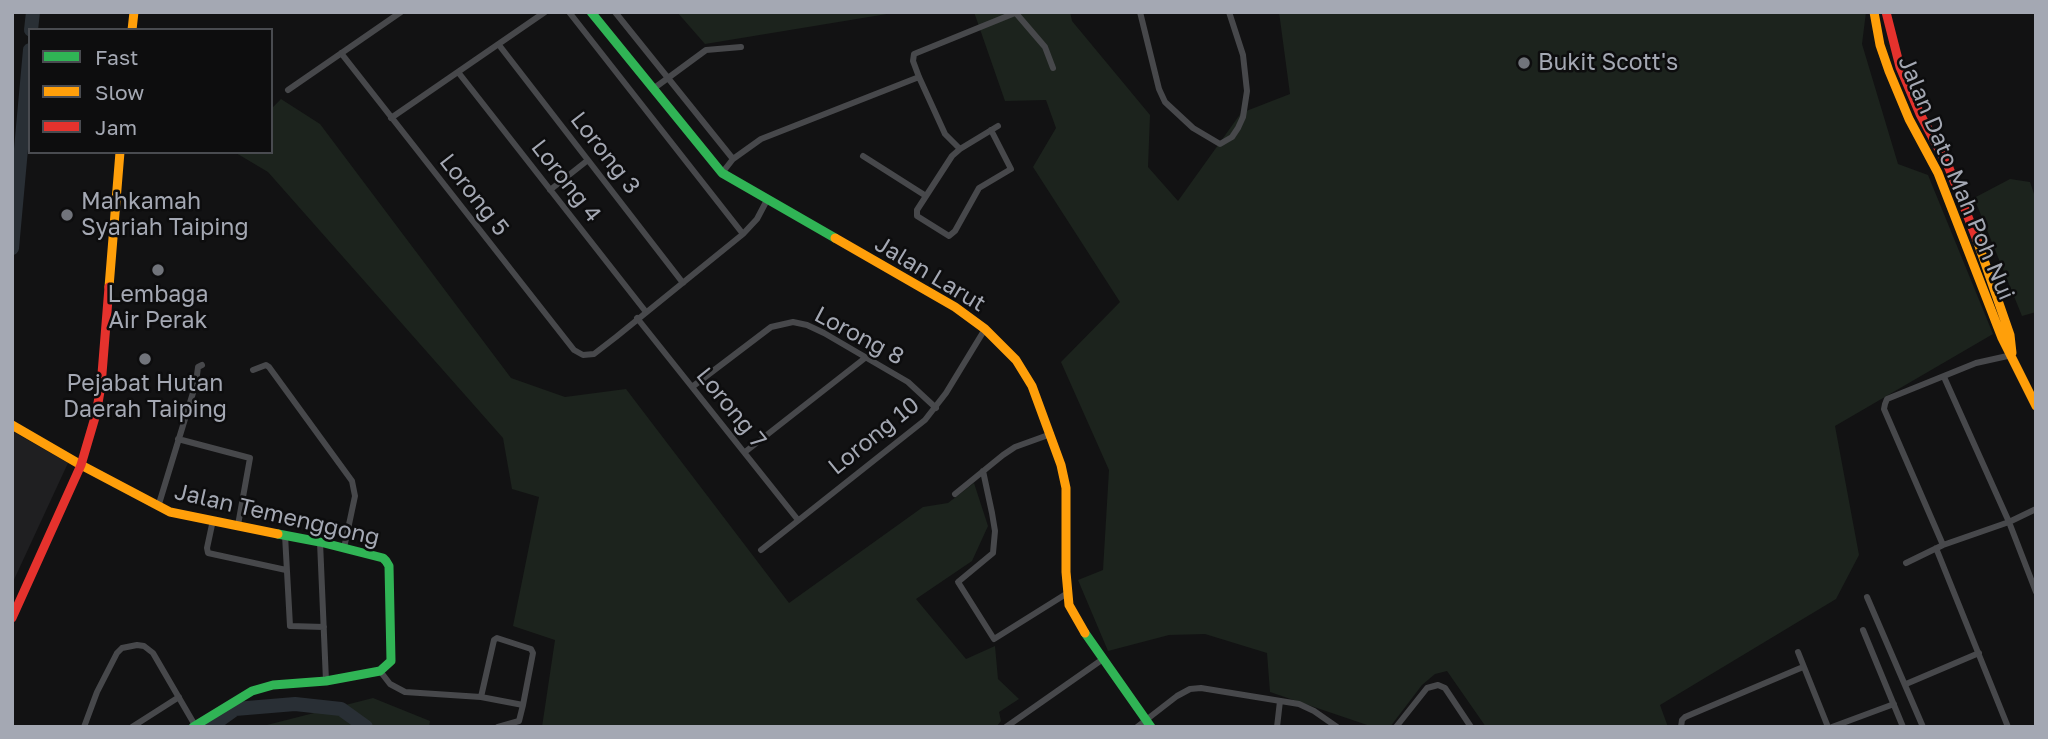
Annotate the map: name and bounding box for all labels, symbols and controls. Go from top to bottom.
legend [28,28,273,154]
text: Fast [95,44,138,70]
place label: Bukit Scott's [1538,49,1678,77]
street label: Jalan Dato Mah Poh Nui [1892,52,2020,304]
marker: Bukit Scott's [1516,55,1532,71]
text: Slow [95,79,144,105]
street label: Lorong 3 [564,106,646,200]
text: Jam [95,114,137,140]
street label: Lorong 4 [525,134,607,228]
street label: Lorong 5 [433,148,515,242]
place label: Mahkamah Syariah Taiping [81,188,249,242]
marker: Mahkamah Syariah Taiping [59,207,75,223]
street label: Jalan Larut [870,230,990,318]
marker: Lembaga Air Perak [150,262,166,278]
place label: Lembaga Air Perak [108,281,208,335]
street label: Lorong 8 [810,301,908,371]
marker: Pejabat Hutan Daerah Taiping [137,351,153,367]
street label: Lorong 7 [690,362,772,454]
place label: Pejabat Hutan Daerah Taiping [63,370,227,424]
street label: Lorong 10 [823,391,925,481]
street label: Jalan Temenggong [172,478,382,552]

